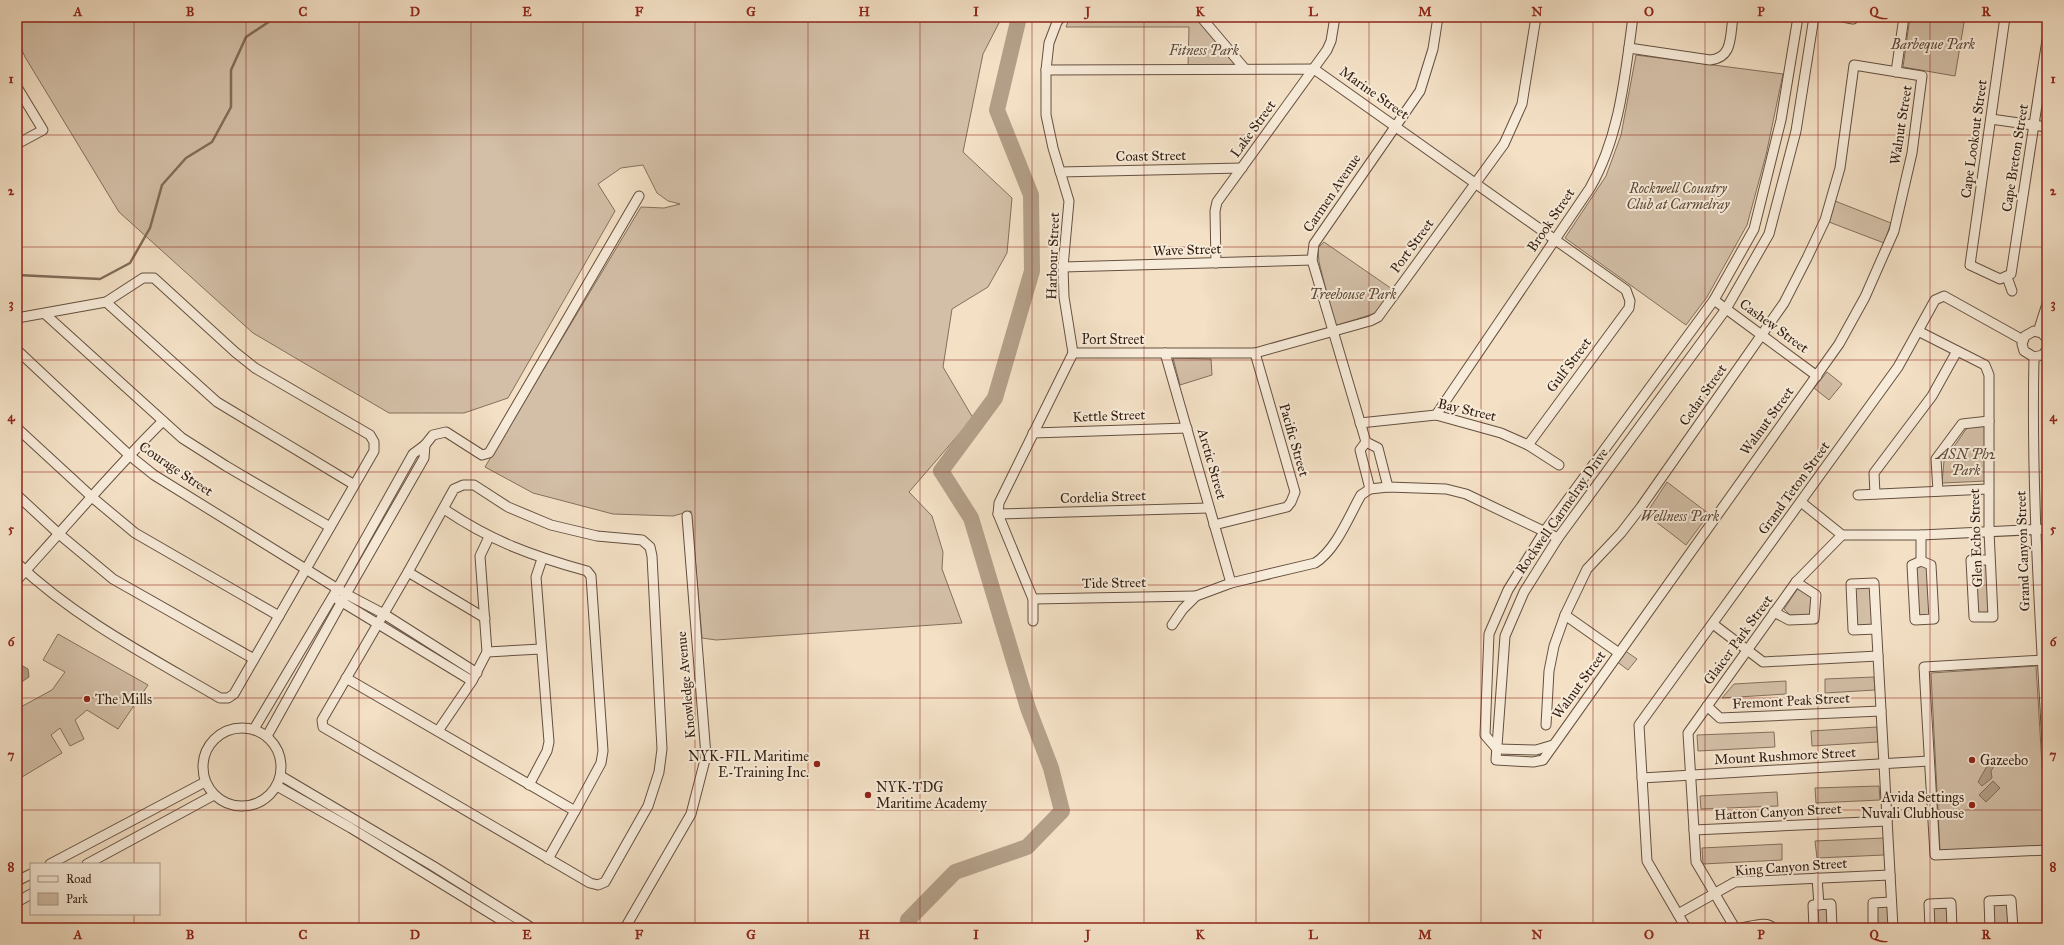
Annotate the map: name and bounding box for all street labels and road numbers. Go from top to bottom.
street label: Marine Street [1336,63,1412,123]
street label: Cape Lookout Street [1957,79,1991,199]
street label: Walnut Street [1886,84,1916,166]
street label: Lake Street [1227,97,1279,161]
street label: Cape Breton Street [1998,103,2032,213]
street label: Coast Street [1116,147,1186,165]
street label: Carmen Avenue [1300,150,1365,235]
street label: Brook Street [1524,185,1578,255]
street label: Harbour Street [1043,212,1063,300]
street label: Port Street [1387,216,1437,276]
street label: Wave Street [1152,240,1222,260]
street label: Cashew Street [1736,295,1812,357]
street label: Port Street [1082,331,1144,348]
street label: Gulf Street [1543,334,1595,396]
street label: Cedar Street [1676,361,1730,429]
street label: Walnut Street [1737,384,1797,458]
street label: Bay Street [1436,395,1498,425]
street label: Pacific Street [1275,401,1313,479]
street label: Kettle Street [1072,406,1146,426]
street label: Arctic Street [1193,426,1230,501]
street label: Courage Street [136,438,216,500]
street label: Grand Teton Street [1755,438,1833,538]
street label: Rockwell Carmelray Drive [1512,445,1612,577]
street label: Cordelia Street [1060,487,1146,507]
street label: Glen Echo Street [1966,488,1986,588]
street label: Grand Canyon Street [2012,490,2034,612]
street label: Tide Street [1082,574,1146,592]
street label: Glaicer Park Street [1700,592,1776,688]
street label: Knowledge Avenue [673,630,699,739]
street label: Walnut Street [1549,648,1609,722]
street label: Fremont Peak Street [1732,689,1850,713]
street label: Mount Rushmore Street [1714,744,1856,768]
street label: Hatton Canyon Street [1714,800,1842,824]
street label: King Canyon Street [1734,855,1848,879]

